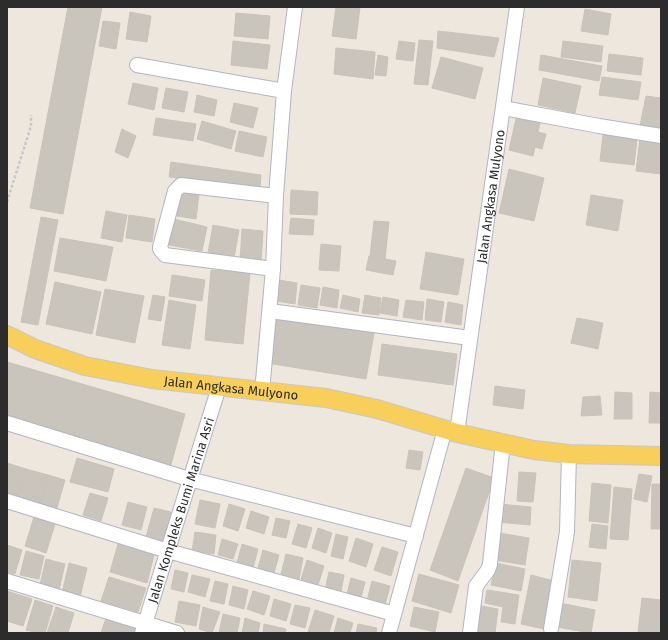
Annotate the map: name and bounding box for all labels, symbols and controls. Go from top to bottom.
street label: Jalan Angkasa Mulyono [473,128,507,264]
street label: Jalan Angkasa Mulyono [163,373,299,402]
street label: Jalan Kompleks Bumi Marina Asri [144,415,217,605]

